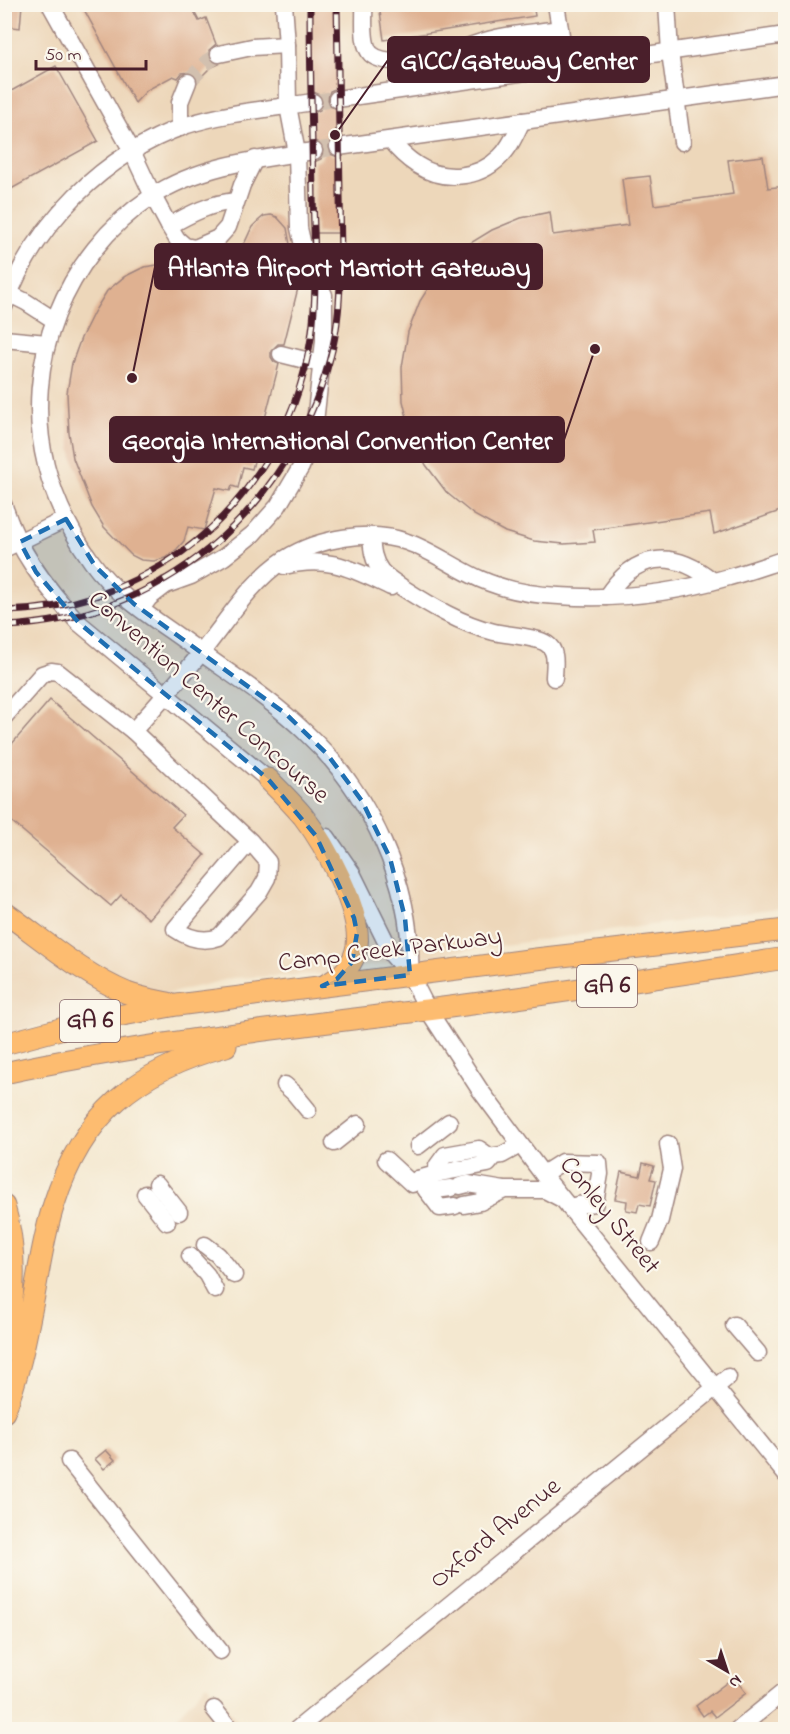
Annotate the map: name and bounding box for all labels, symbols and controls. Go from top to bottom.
scale bar [36,33,146,71]
callout: GICC/Gateway Center [388,37,649,82]
text: 50 m [45,43,82,69]
text: GICC/Gateway Center [401,43,638,82]
callout: Atlanta Airport Marriott Gateway [155,244,542,289]
text: Atlanta Airport Marriott Gateway [168,250,530,289]
callout: Georgia International Convention Center [110,417,564,462]
text: Georgia International Convention Center [122,423,553,463]
street label: Convention Center Concourse [79,582,337,814]
street label: Camp Creek Parkway [276,918,504,984]
road number: GA 6 [577,965,637,1007]
road number: GA 6 [60,1000,120,1042]
street label: Conley Street [549,1148,669,1284]
street label: Oxford Avenue [422,1469,570,1599]
north arrow [697,1641,757,1701]
text: N [723,1668,747,1694]

